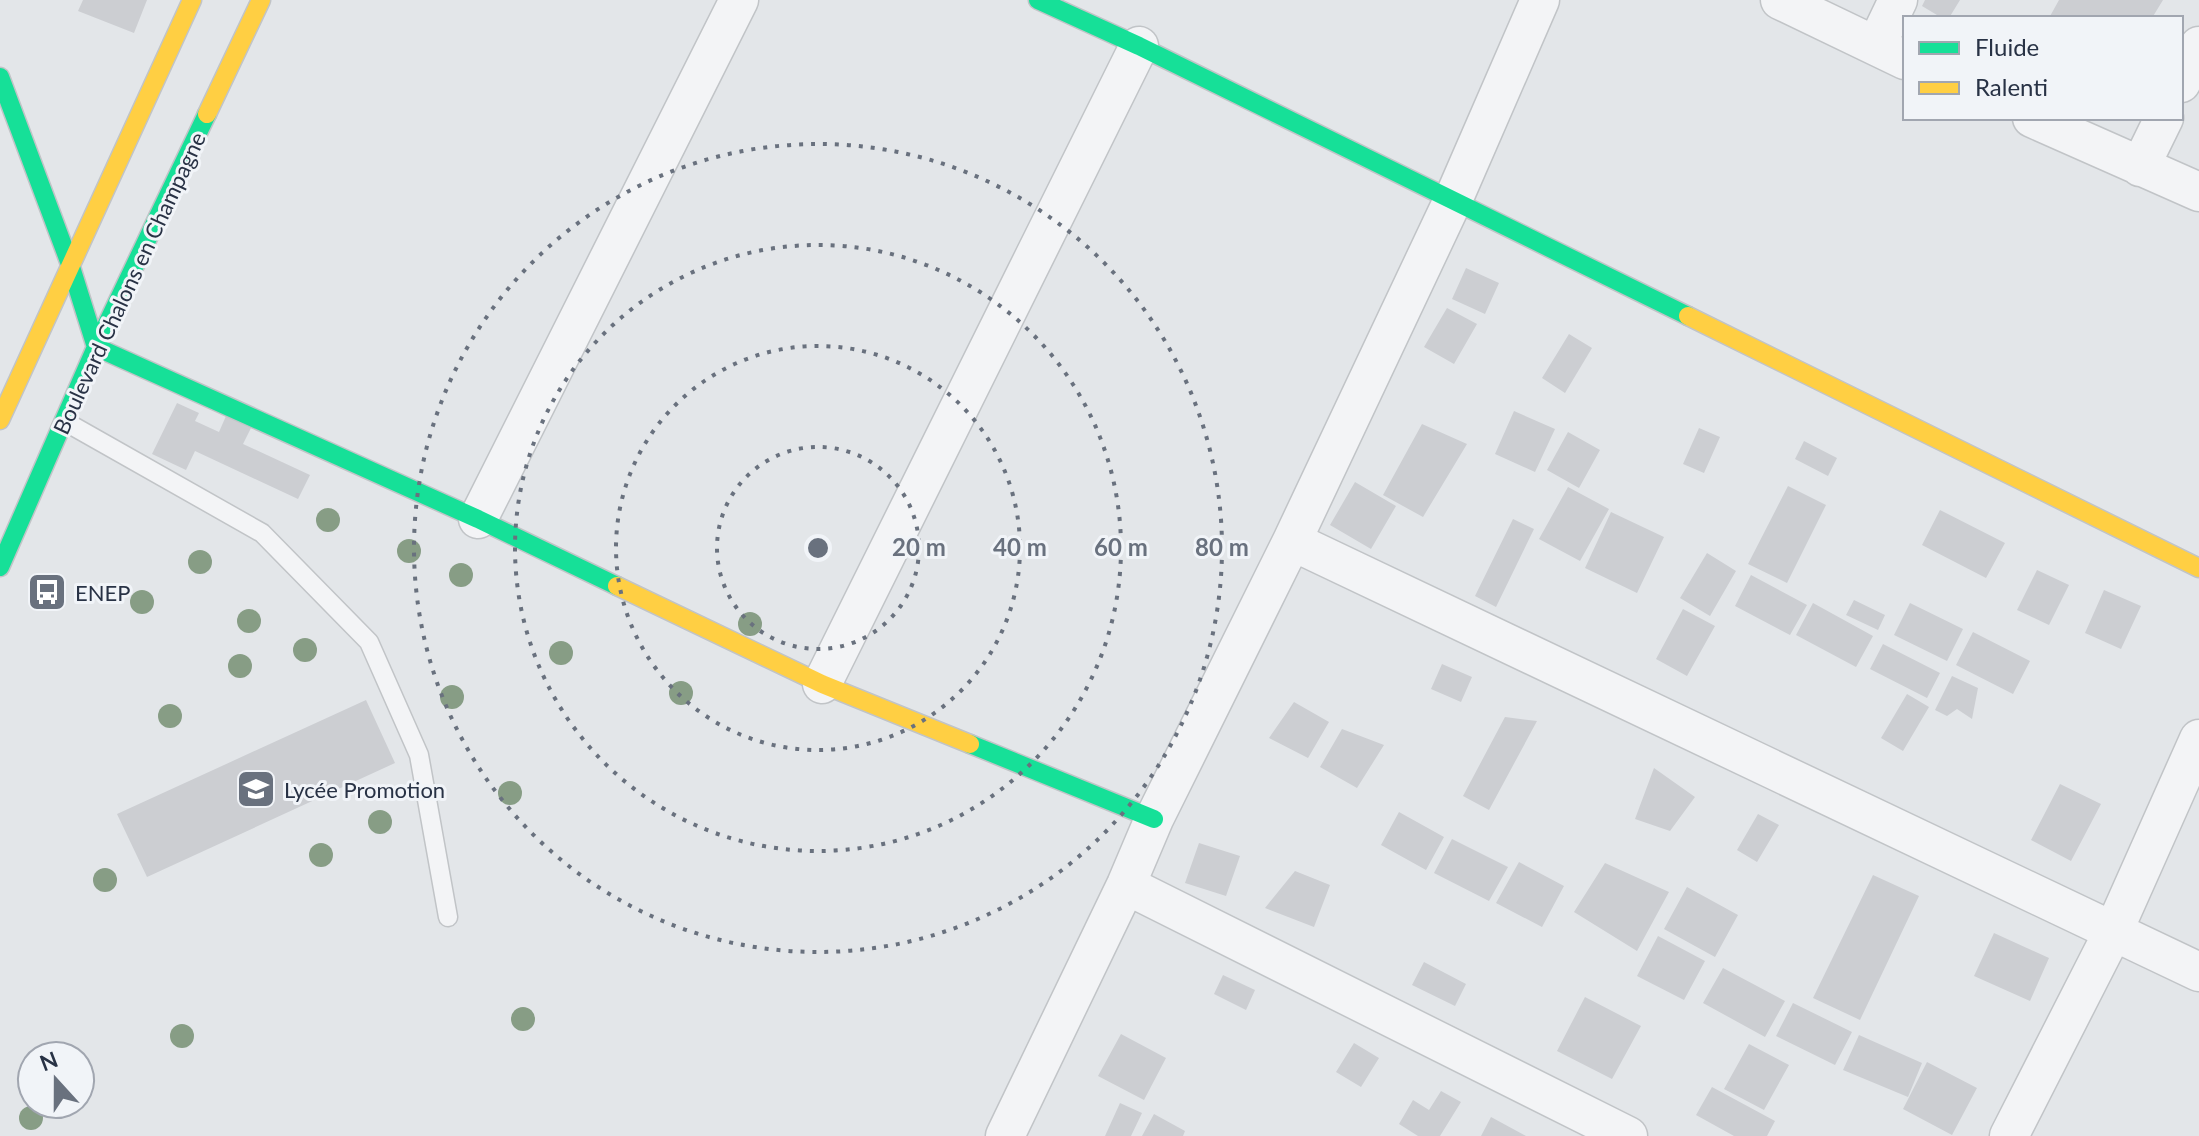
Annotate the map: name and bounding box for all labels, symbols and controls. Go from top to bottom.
legend [1903,16,2183,120]
text: Fluide [1975,32,2039,61]
text: Ralenti [1975,72,2048,101]
street label: Boulevard Chalons en Champagne [47,128,211,438]
text: 20 m [892,532,946,561]
text: 40 m [993,532,1047,561]
text: 60 m [1094,532,1148,561]
text: 80 m [1195,532,1249,561]
centre of rings [804,534,832,562]
bus stop icon: ENEP [26,571,68,613]
place label: ENEP [75,579,130,606]
school or university icon: Lycée Promotion [235,768,277,810]
place label: Lycée Promotion [284,776,445,803]
north arrow [16,1040,96,1120]
text: N [36,1045,61,1077]

